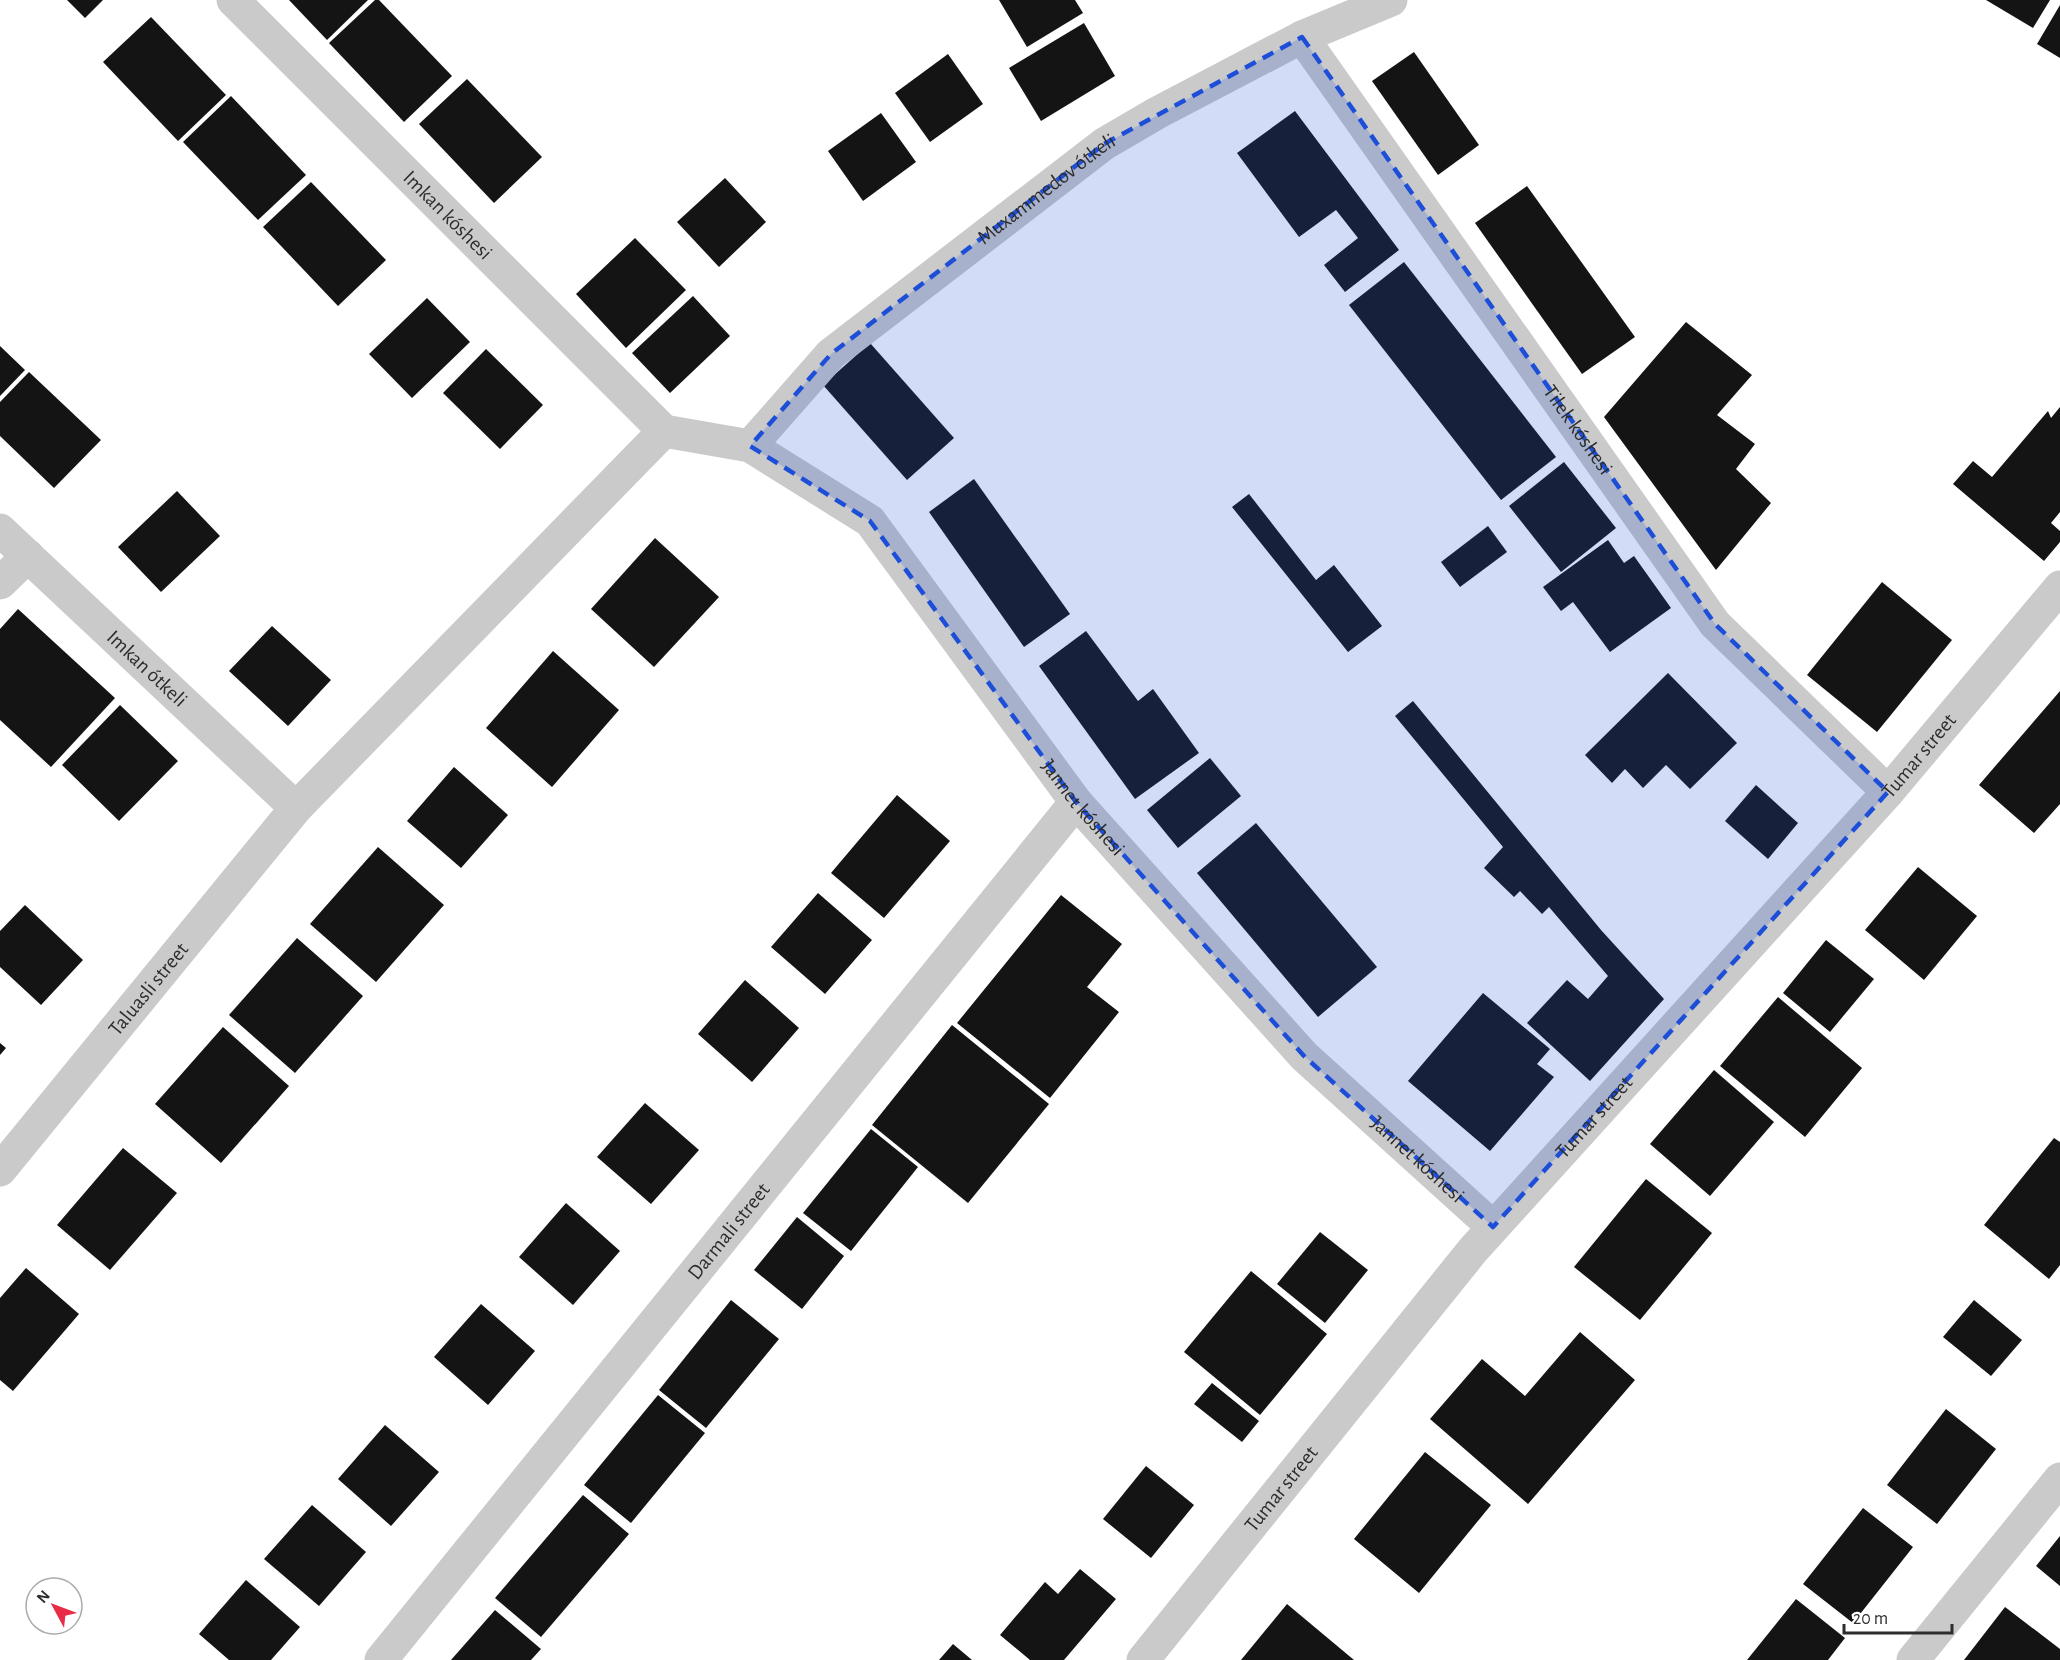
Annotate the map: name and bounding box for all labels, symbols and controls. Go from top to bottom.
street label: Muxammedov ótkeli [974,130,1119,248]
street label: Imkan kóshesi [399,167,496,264]
street label: Tilek kóshesi [1539,381,1616,478]
street label: Imkan ótkeli [103,626,191,711]
street label: Tumar street [1878,709,1960,802]
street label: Jannet kóshesi [1038,756,1129,860]
street label: Taluasli street [105,939,193,1040]
street label: Tumar street [1552,1072,1637,1162]
street label: Jannet kóshesi [1367,1112,1468,1207]
street label: Darmali street [684,1179,774,1284]
street label: Tumar street [1241,1442,1322,1536]
north arrow [24,1576,84,1636]
text: N [34,1587,53,1606]
scale bar [1844,1597,1952,1635]
text: 20 m [1853,1610,1888,1628]

